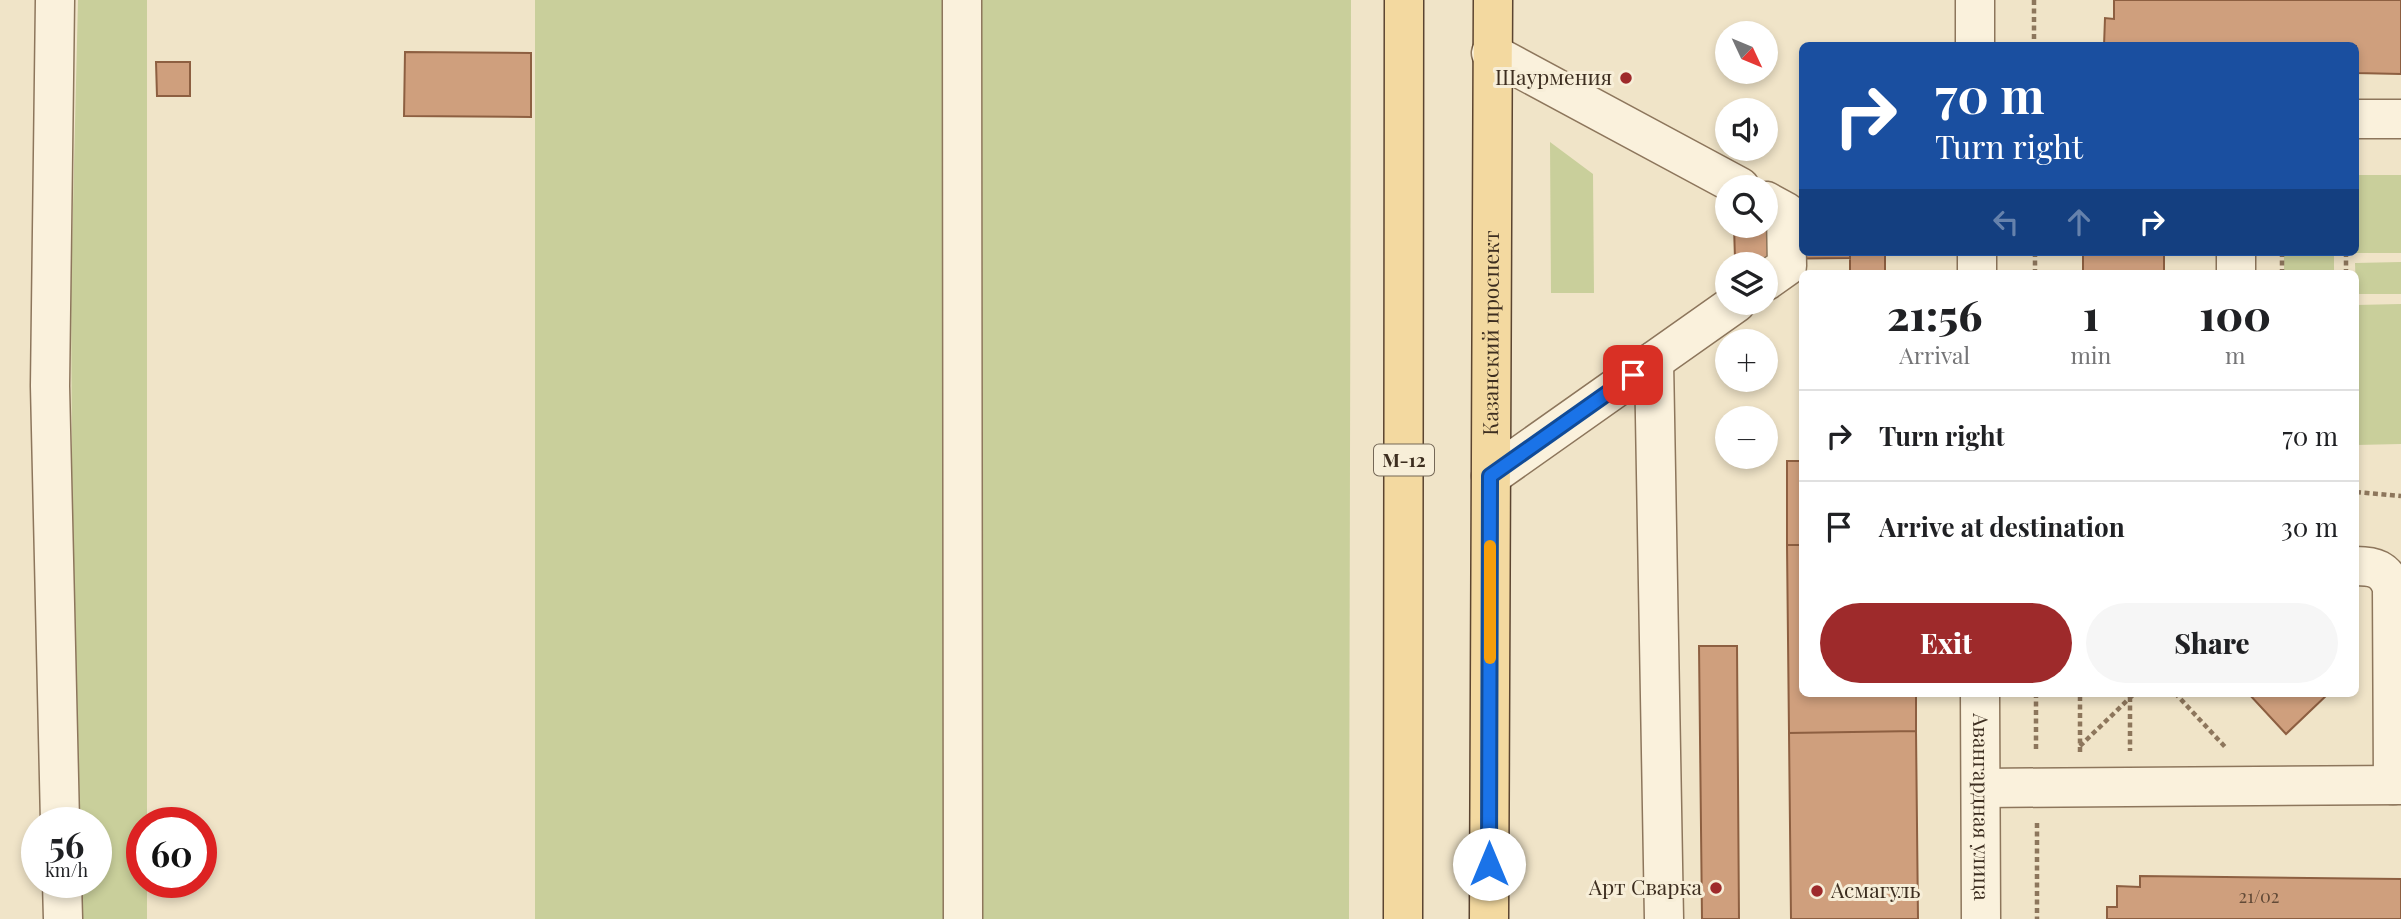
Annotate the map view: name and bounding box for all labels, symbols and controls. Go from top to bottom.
north arrow [1715,21,1778,84]
map controls [1715,21,1778,469]
text: 70 m [1935,61,2045,126]
place label: Шаурмения [1495,62,1612,90]
marker: Шаурмения [1618,70,1634,86]
icon: right [1820,70,1911,161]
button: sound [1715,98,1778,161]
text: Turn right [1935,124,2083,167]
button: search [1715,175,1778,238]
icon: left [1987,203,2025,241]
icon: ahead [2060,203,2098,241]
icon: right [2133,203,2171,241]
street label: Казанский проспект [1475,230,1504,436]
button: layers [1715,252,1778,315]
text: 21:56 [1887,286,1982,342]
text: 1 [2083,286,2099,342]
text: 100 [2199,286,2271,342]
button: + [1715,329,1778,392]
text: Arrival [1899,339,1970,370]
text: min [2070,339,2111,370]
text: m [2225,339,2245,370]
pin [1603,345,1663,405]
icon: arrive [1614,356,1652,394]
button: − [1715,406,1778,469]
icon: right [1820,417,1858,455]
text: Turn right [1879,418,2005,453]
text: 70 m [2282,418,2338,453]
road number: М-12 [1374,444,1434,475]
icon: arrive [1820,508,1858,546]
text: Arrive at destination [1879,509,2125,544]
text: 30 m [2281,509,2338,544]
button: Exit [1820,603,2072,683]
button: Share [2086,603,2338,683]
street label: Авангардная улица [1968,712,1997,901]
speed limit sign: 60 [126,807,217,898]
text: 56 [49,820,84,867]
position arrow [1452,827,1526,901]
text: km/h [45,858,88,882]
place label: Арт Сварка [1588,872,1703,900]
place label: Асмагуль [1830,875,1921,903]
marker: Арт Сварка [1708,880,1724,896]
marker: Асмагуль [1809,883,1825,899]
house number: 21/02 [2239,884,2279,908]

